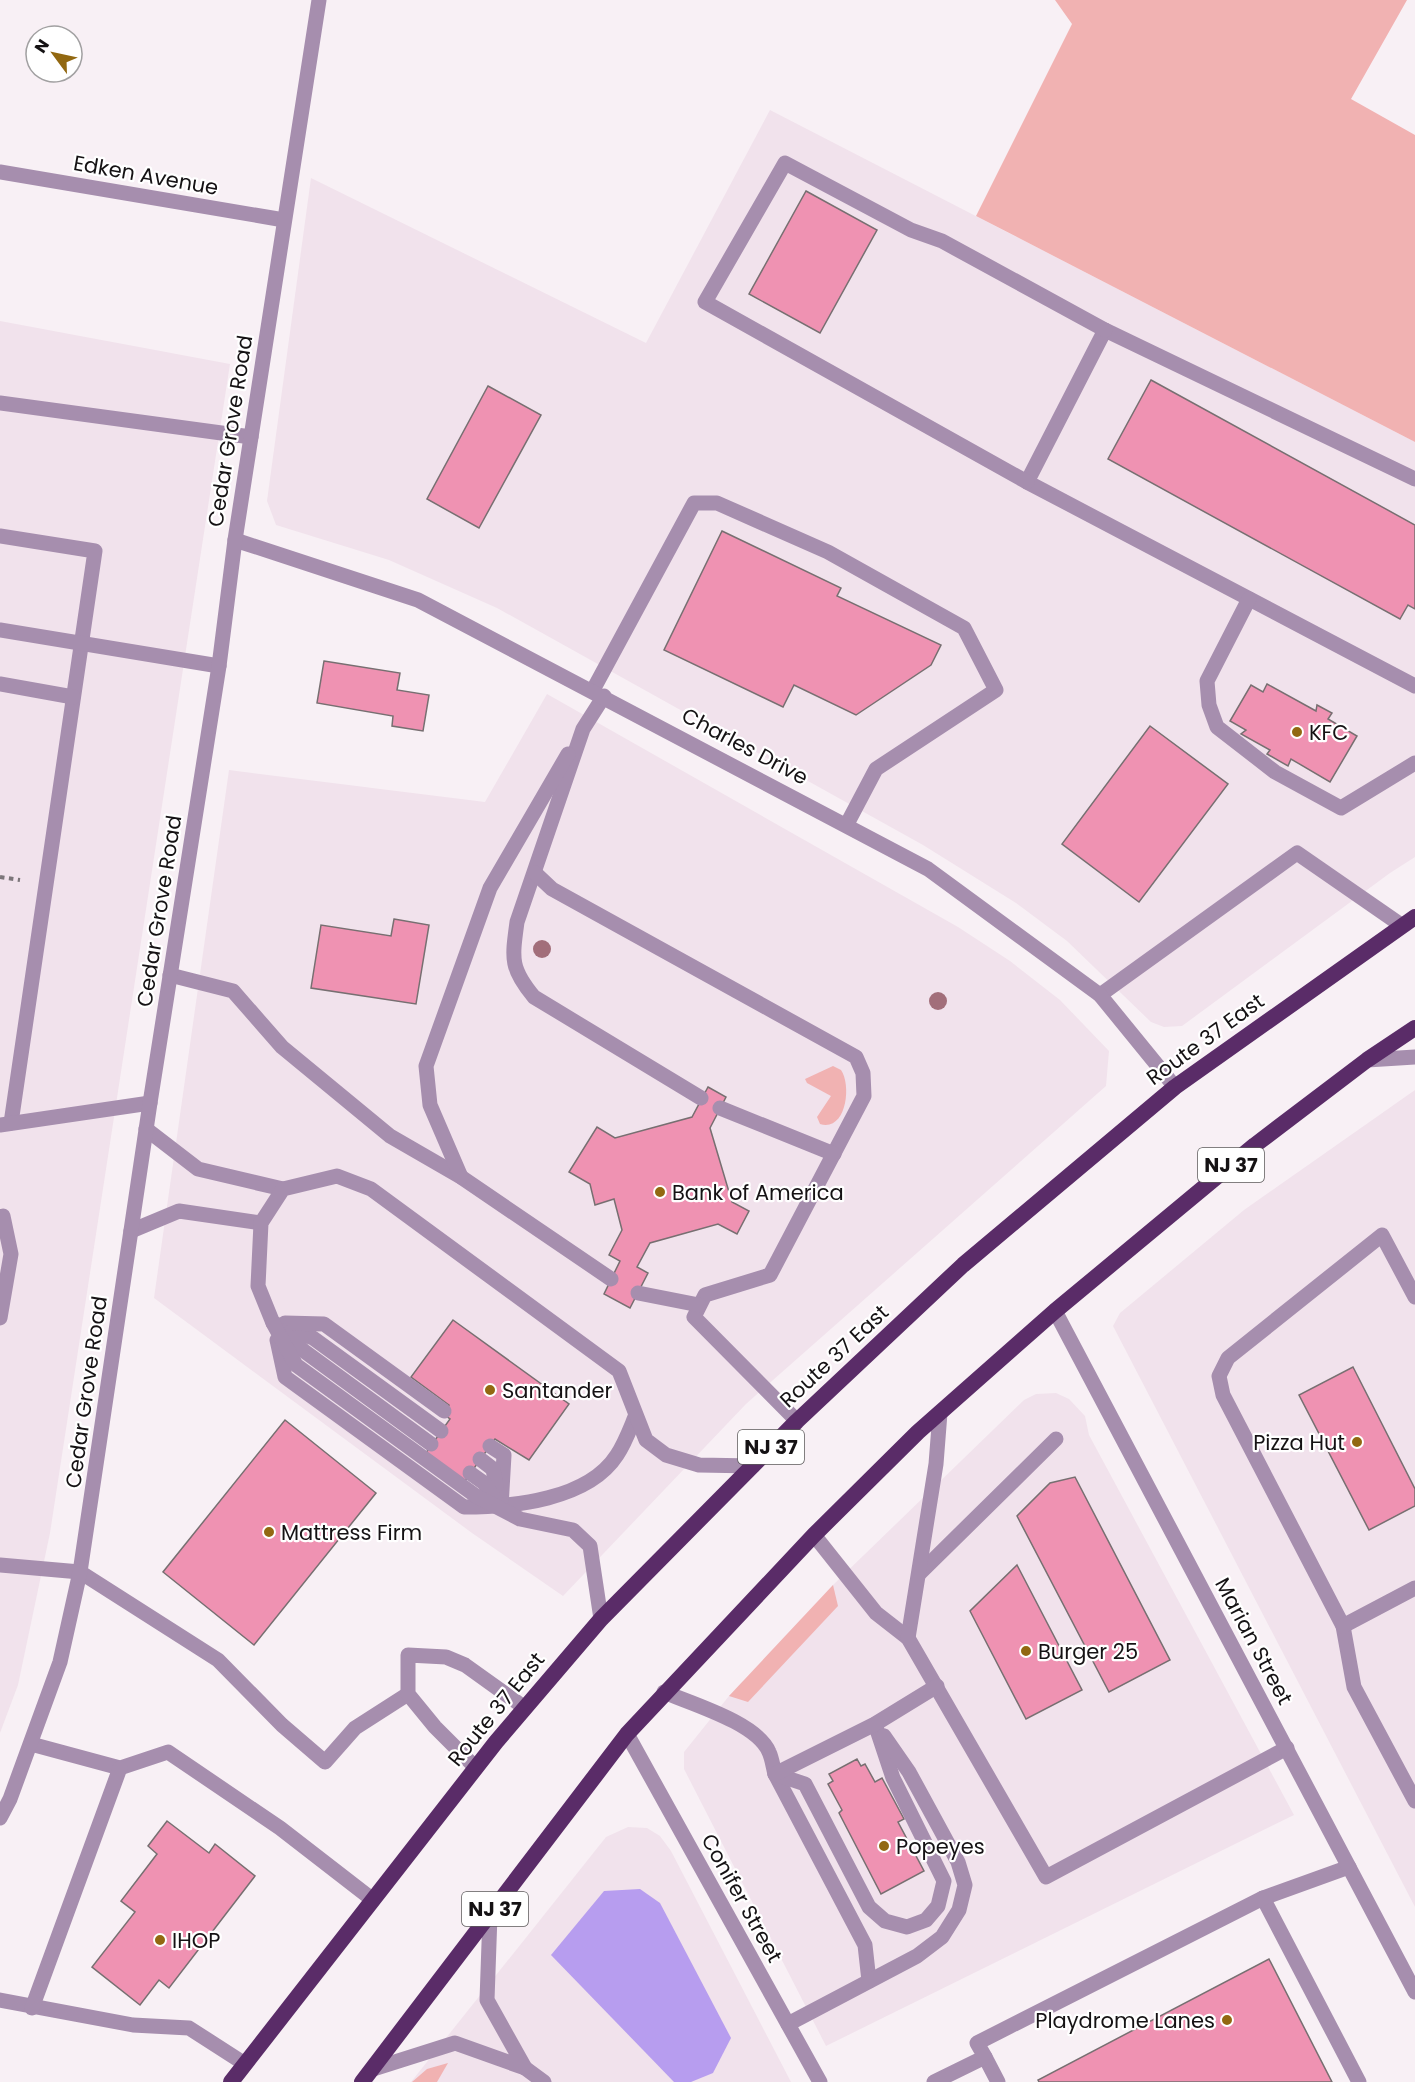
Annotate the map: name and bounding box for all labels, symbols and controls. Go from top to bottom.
north arrow [24,24,84,84]
text: N [29,35,55,57]
street label: Edken Avenue [71,148,221,202]
street label: Cedar Grove Road [201,333,259,529]
street label: Charles Drive [677,701,813,791]
place label: KFC [1309,718,1348,747]
marker: KFC [1290,725,1304,739]
street label: Cedar Grove Road [130,813,188,1009]
street label: Route 37 East [1140,986,1270,1092]
road number: NJ 37 [1198,1148,1264,1182]
place label: Bank of America [672,1178,844,1207]
marker: Bank of America [653,1185,667,1199]
street label: Cedar Grove Road [58,1294,114,1490]
street label: Route 37 East [773,1298,895,1414]
place label: Santander [502,1376,612,1405]
marker: Santander [483,1383,497,1397]
place label: Pizza Hut [1253,1428,1345,1457]
road number: NJ 37 [738,1430,804,1464]
marker: Pizza Hut [1350,1435,1364,1449]
place label: Mattress Firm [281,1518,422,1547]
marker: Mattress Firm [262,1525,276,1539]
street label: Marian Street [1208,1572,1300,1710]
place label: Burger 25 [1038,1637,1138,1666]
marker: Burger 25 [1019,1644,1033,1658]
street label: Route 37 East [441,1646,551,1772]
street label: Conifer Street [695,1828,789,1968]
place label: Popeyes [896,1832,985,1861]
marker: Popeyes [877,1839,891,1853]
road number: NJ 37 [462,1892,528,1926]
place label: IHOP [172,1926,220,1955]
marker: IHOP [153,1933,167,1947]
place label: Playdrome Lanes [1035,2006,1215,2035]
marker: Playdrome Lanes [1220,2013,1234,2027]

